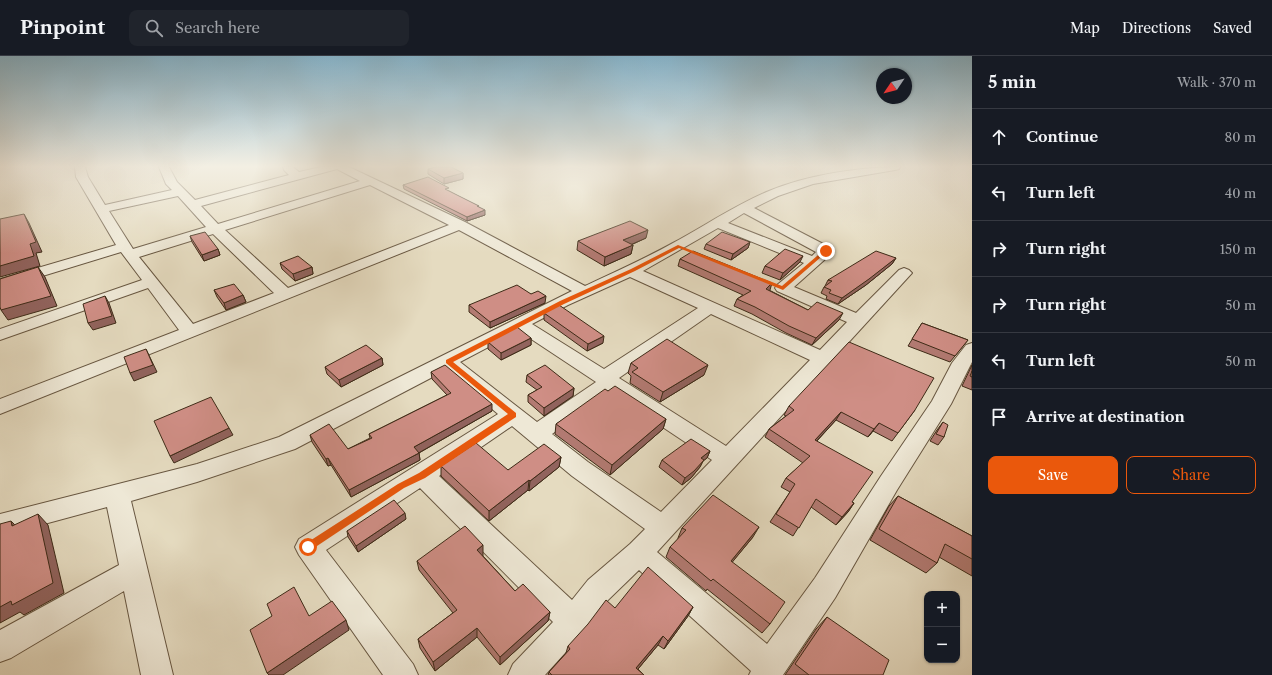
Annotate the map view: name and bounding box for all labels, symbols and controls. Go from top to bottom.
search box [129,10,409,46]
text: Pinpoint [20,16,105,39]
icon: search [143,17,165,39]
text: Search here [175,18,260,37]
text: Map [1070,19,1100,37]
text: Directions [1122,19,1191,37]
text: Saved [1213,19,1252,37]
north arrow [876,68,912,104]
text: 5 min [988,72,1036,92]
text: Walk · 370 m [1177,74,1256,90]
icon: ahead [988,126,1010,148]
text: Continue [1026,127,1098,146]
text: 80 m [1224,129,1256,145]
icon: left [988,182,1010,204]
text: Turn left [1026,183,1095,202]
text: 40 m [1225,185,1256,201]
icon: right [988,238,1010,260]
text: Turn right [1026,239,1106,258]
text: 150 m [1220,241,1256,257]
route end [817,242,835,260]
icon: right [988,294,1010,316]
text: Turn right [1026,295,1106,314]
text: 50 m [1225,297,1256,313]
icon: left [988,350,1010,372]
text: Turn left [1026,351,1095,370]
text: 50 m [1225,353,1256,369]
icon: arrive [988,406,1010,428]
text: Arrive at destination [1026,407,1185,426]
button: Save [988,456,1118,494]
button: Share [1126,456,1256,494]
route start [299,538,317,556]
map controls [924,591,960,663]
button: + [924,591,960,627]
button: − [924,627,960,663]

